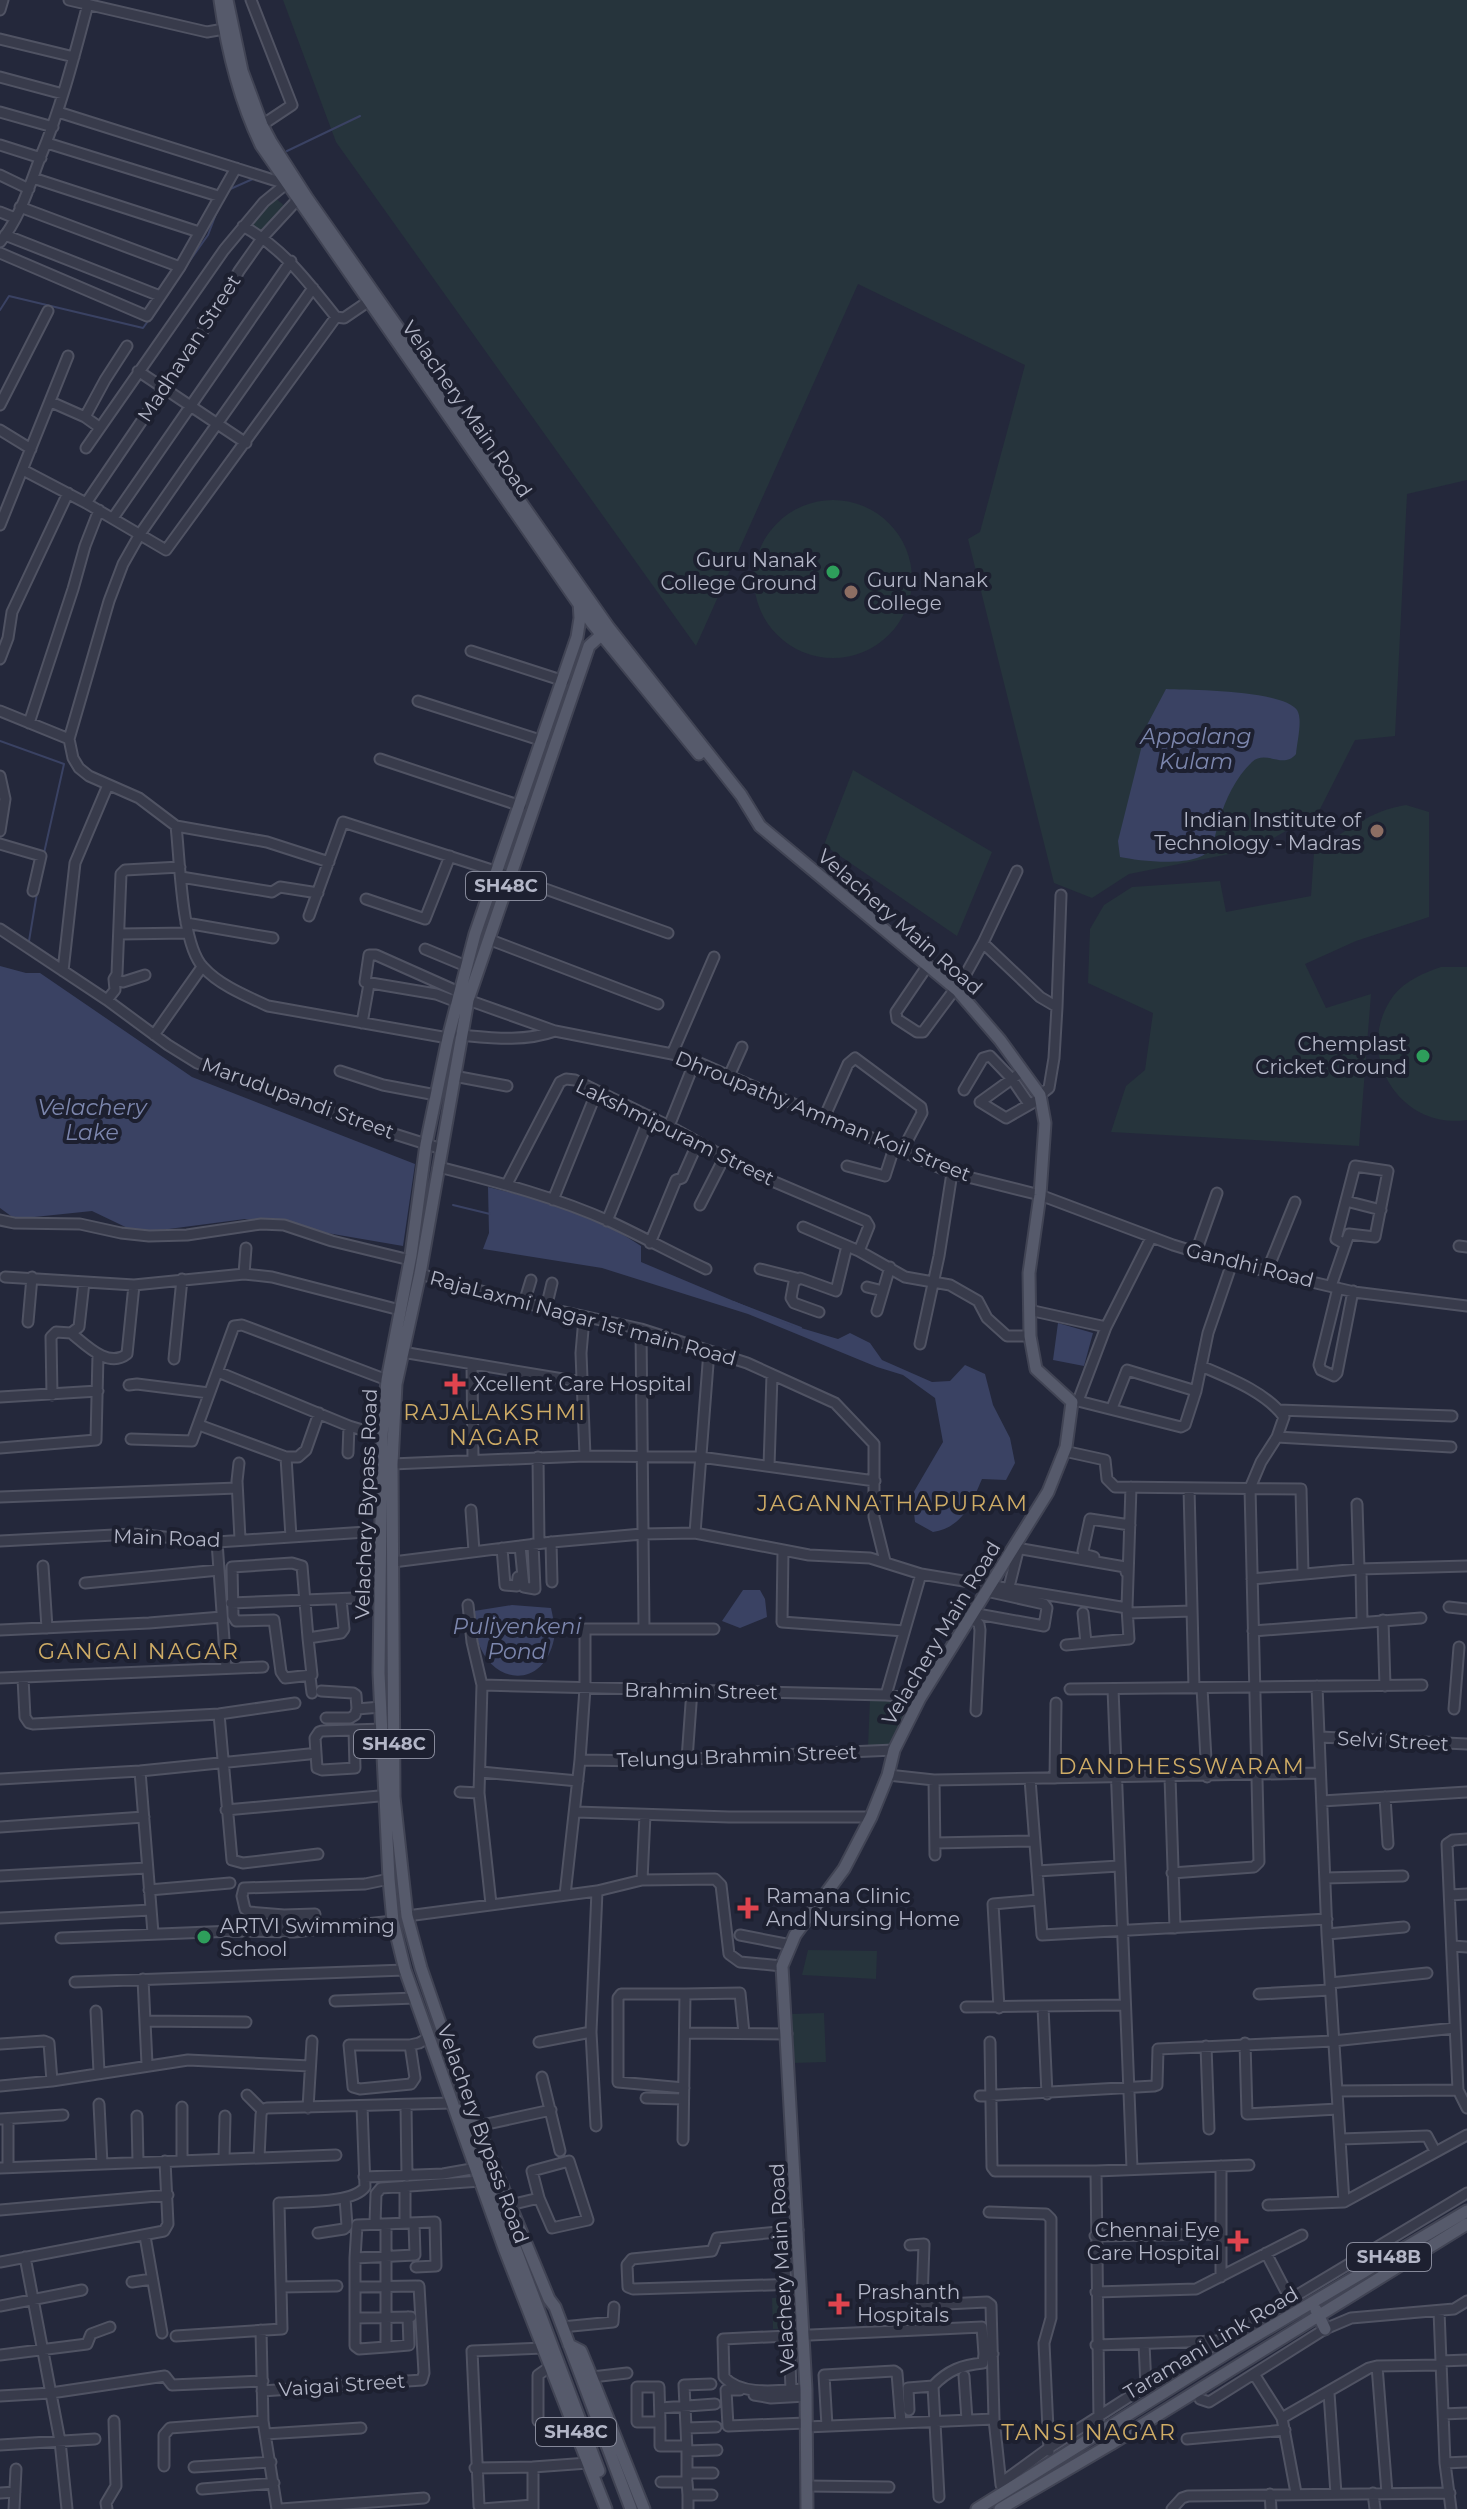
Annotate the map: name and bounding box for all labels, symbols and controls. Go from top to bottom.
street label: Madhavan Street [132,270,246,426]
street label: Velachery Main Road [397,316,537,502]
place label: Guru Nanak College Ground [661,548,817,595]
marker: Guru Nanak College Ground [824,563,842,581]
place label: Guru Nanak College [867,568,988,615]
marker: Guru Nanak College [842,583,860,601]
water label: Appalang Kulam [1138,723,1252,775]
place label: Indian Institute of Technology - Madras [1154,808,1362,855]
marker: Indian Institute of Technology - Madras [1368,822,1386,840]
street label: Velachery Main Road [813,844,987,1000]
road number: SH48C [466,872,546,900]
place label: Chemplast Cricket Ground [1255,1032,1407,1079]
street label: Dhroupathy Amman Koil Street [672,1046,974,1186]
marker: Chemplast Cricket Ground [1414,1047,1432,1065]
street label: Marudupandi Street [199,1052,397,1144]
street label: Lakshmipuram Street [572,1073,778,1191]
water label: Velachery Lake [37,1094,149,1146]
street label: Gandhi Road [1184,1238,1316,1292]
street label: RajaLaxmi Nagar 1st main Road [427,1265,739,1371]
place label: Xcellent Care Hospital [473,1372,692,1396]
marker: Xcellent Care Hospital [444,1373,466,1395]
street label: Velachery Bypass Road [350,1388,382,1620]
district label: RAJALAKSHMI NAGAR [403,1399,587,1451]
district label: JAGANNATHAPURAM [756,1490,1029,1517]
street label: Main Road [113,1524,221,1552]
street label: Velachery Main Road [877,1537,1005,1729]
water label: Puliyenkeni Pond [453,1613,581,1665]
district label: GANGAI NAGAR [38,1638,240,1665]
street label: Brahmin Street [624,1678,778,1704]
street label: Selvi Street [1337,1726,1449,1756]
road number: SH48C [354,1730,434,1758]
street label: Telungu Brahmin Street [616,1740,858,1772]
district label: DANDHESSWARAM [1058,1753,1306,1780]
place label: Ramana Clinic And Nursing Home [766,1884,960,1931]
marker: Ramana Clinic And Nursing Home [737,1897,759,1919]
place label: ARTVI Swimming School [220,1914,395,1961]
marker: ARTVI Swimming School [195,1928,213,1946]
street label: Velachery Bypass Road [432,2021,534,2247]
street label: Velachery Main Road [765,2162,799,2374]
place label: Chennai Eye Care Hospital [1087,2218,1220,2265]
marker: Chennai Eye Care Hospital [1227,2230,1249,2252]
road number: SH48B [1347,2243,1431,2271]
place label: Prashanth Hospitals [857,2280,960,2327]
street label: Taramani Link Road [1120,2281,1302,2405]
marker: Prashanth Hospitals [828,2293,850,2315]
street label: Vaigai Street [278,2369,406,2401]
road number: SH48C [536,2418,616,2446]
district label: TANSI NAGAR [1001,2419,1177,2446]

